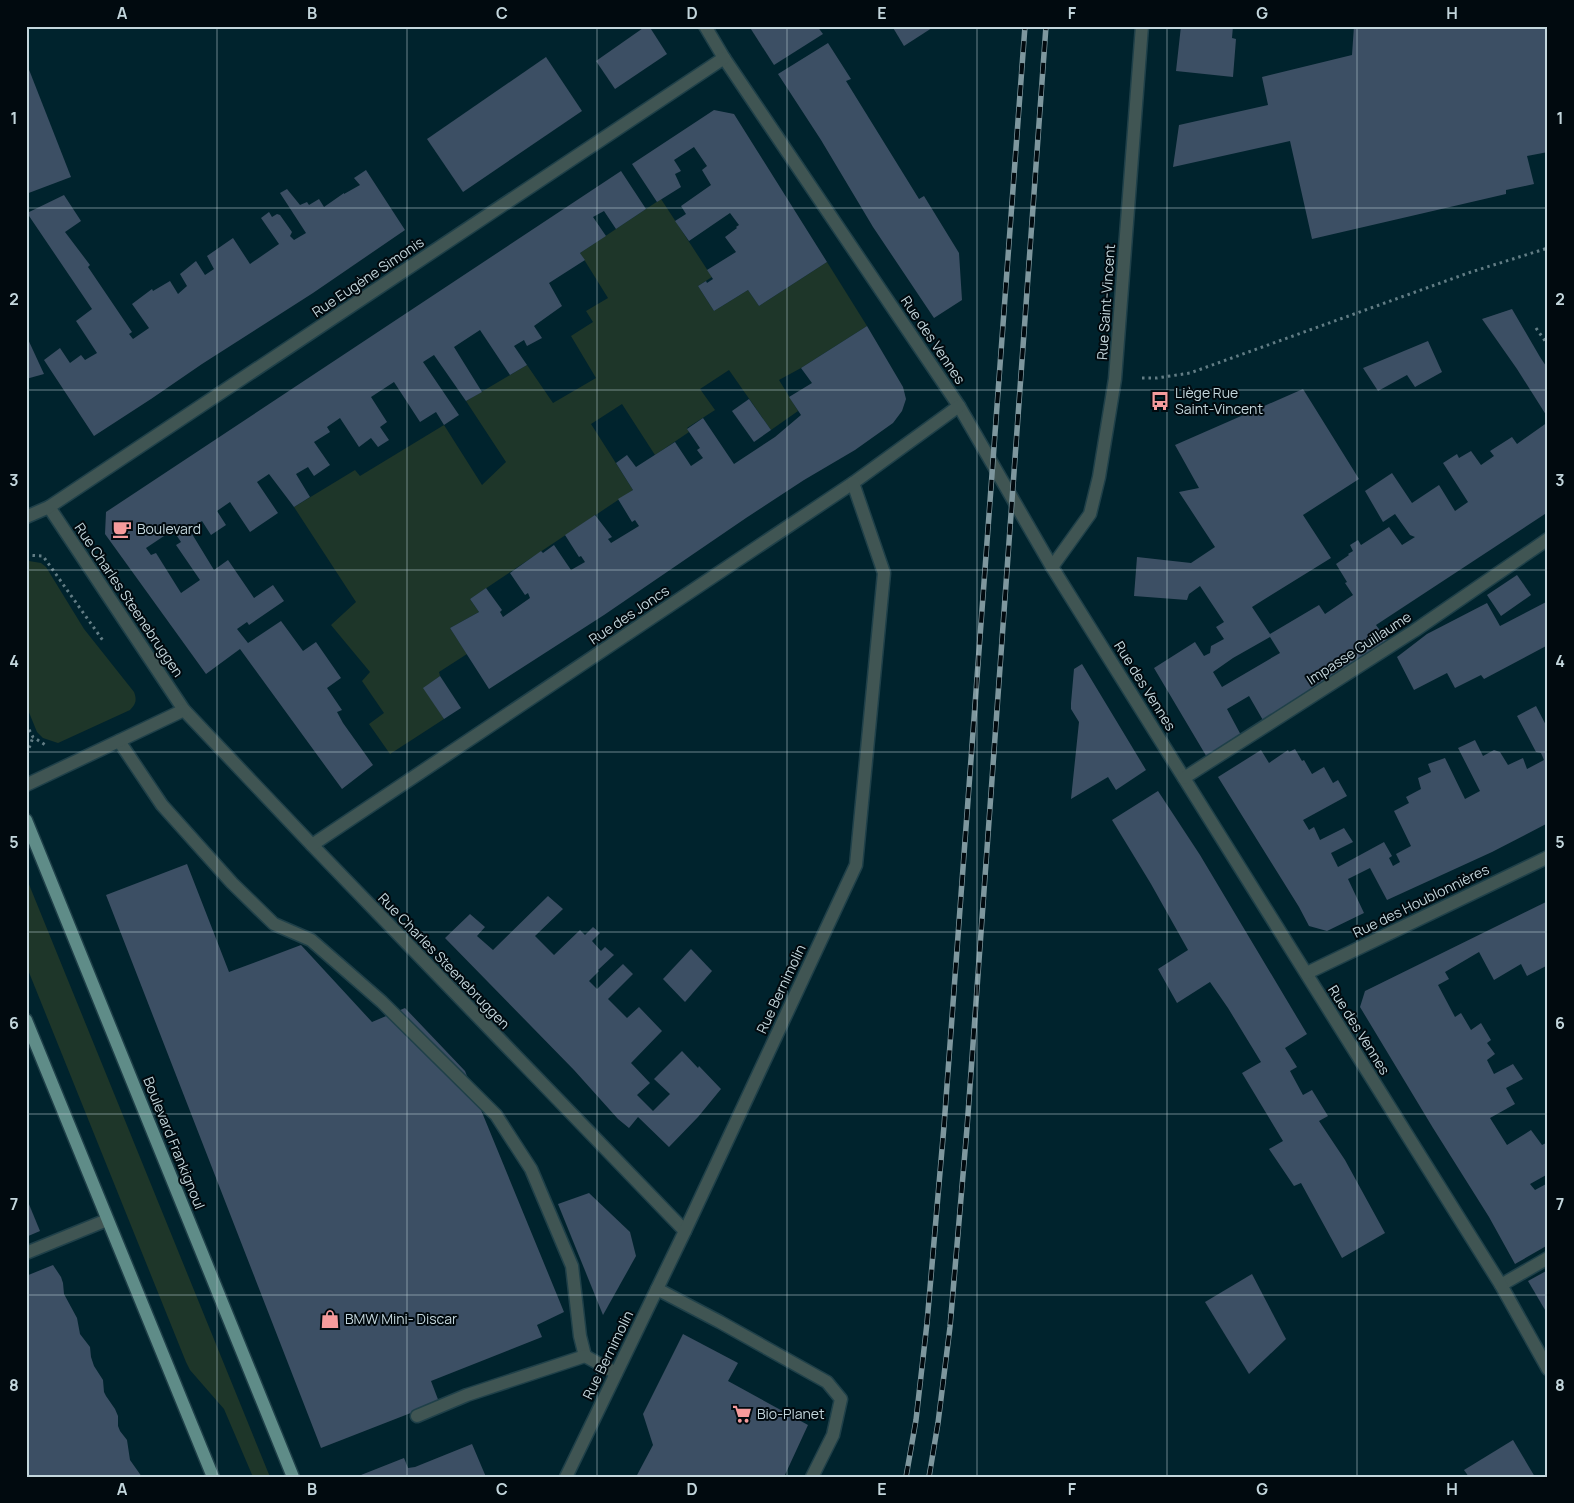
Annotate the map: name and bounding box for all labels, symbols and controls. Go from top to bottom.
text: A [117,2,128,24]
text: B [307,2,317,24]
text: C [496,2,508,24]
text: D [686,2,698,24]
text: E [877,2,887,24]
text: F [1068,2,1077,24]
text: G [1256,2,1268,24]
text: H [1446,2,1458,24]
text: 1 [10,107,18,129]
text: 1 [1556,107,1564,129]
street label: Rue Eugène Simonis [308,232,427,321]
street label: Rue Saint-Vincent [1092,243,1119,361]
text: 2 [9,288,19,310]
text: 2 [1555,288,1565,310]
street label: Rue des Vennes [897,292,970,388]
place label: Liège Rue Saint-Vincent [1175,383,1263,418]
bus stop icon: Liège Rue Saint-Vincent [1149,390,1171,412]
text: 3 [9,469,19,491]
text: 3 [1555,469,1565,491]
cafe icon: Boulevard [111,518,133,540]
street label: Rue Charles Steenebruggen [71,519,188,680]
place label: Boulevard [137,519,201,538]
street label: Rue des Joncs [585,581,673,648]
street label: Impasse Guillaume [1303,607,1415,688]
street label: Rue des Vennes [1110,637,1181,734]
text: 4 [9,650,19,672]
text: 4 [1555,650,1565,672]
text: 5 [9,831,19,853]
text: 5 [1555,831,1565,853]
street label: Rue des Houblonnières [1350,859,1492,942]
street label: Rue Charles Steenebruggen [374,889,514,1033]
street label: Rue Bernimolin [752,941,810,1037]
street label: Rue des Vennes [1324,981,1395,1078]
text: 6 [9,1012,19,1034]
text: 6 [1555,1012,1565,1034]
street label: Boulevard Frankignoul [139,1074,210,1212]
text: 7 [10,1193,18,1215]
text: 7 [1556,1193,1564,1215]
street label: Rue Bernimolin [578,1307,637,1402]
shop icon: BMW Mini- Discar [319,1308,341,1330]
place label: BMW Mini- Discar [345,1309,457,1328]
text: 8 [9,1374,19,1396]
text: 8 [1555,1374,1565,1396]
supermarket icon: Bio-Planet [731,1403,753,1425]
place label: Bio-Planet [757,1404,825,1423]
text: A [117,1478,128,1500]
text: B [307,1478,317,1500]
text: C [496,1478,508,1500]
text: D [686,1478,698,1500]
text: E [877,1478,887,1500]
text: F [1068,1478,1077,1500]
text: G [1256,1478,1268,1500]
text: H [1446,1478,1458,1500]

